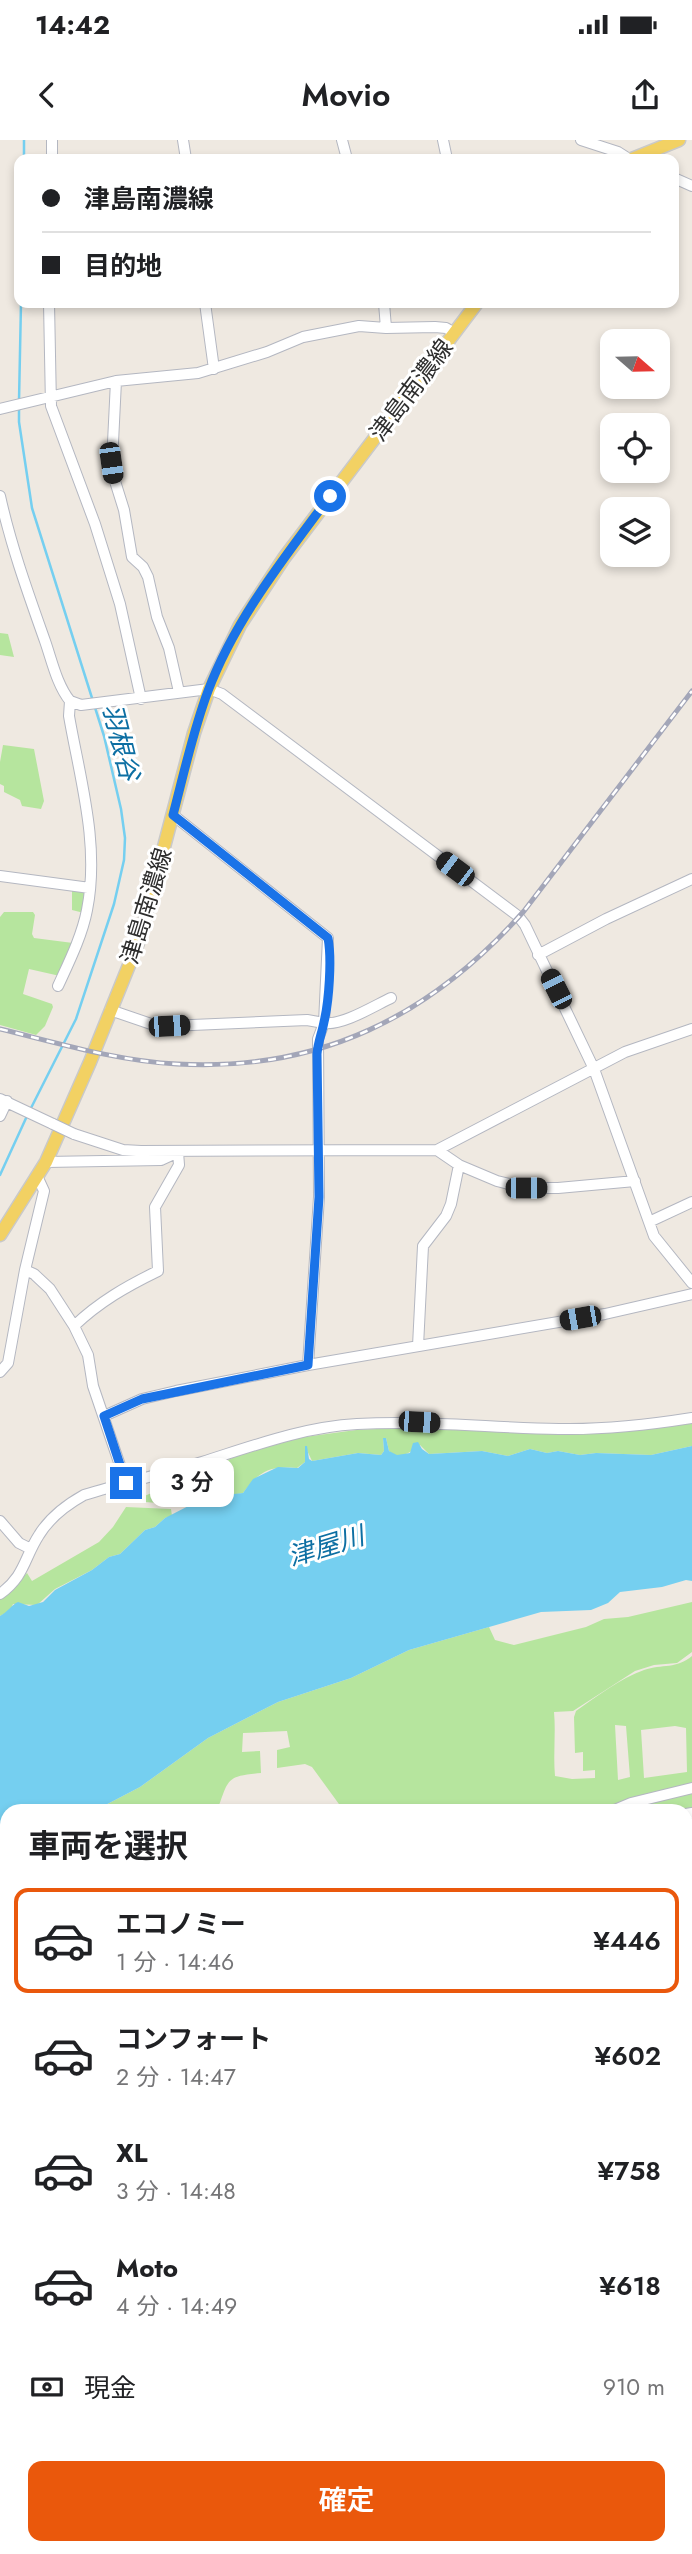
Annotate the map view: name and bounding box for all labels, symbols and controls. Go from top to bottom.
text: 14:42 [35,6,110,44]
text: Movio [302,72,390,118]
icon: back [28,76,66,114]
icon: share [626,76,664,114]
text: 津島南濃線 [84,180,214,218]
text: 目的地 [84,247,162,285]
north arrow [600,329,670,399]
map controls [600,329,670,567]
street label: 津島南濃線 [361,332,461,448]
button: locate [600,413,670,483]
car [98,441,125,485]
route start [314,480,346,512]
button: layers [600,497,670,567]
water label: 羽根谷 [93,700,149,786]
street label: 津島南濃線 [112,844,180,968]
car [432,848,479,890]
car [538,966,575,1012]
car [148,1014,191,1038]
car [506,1178,548,1199]
car [558,1304,603,1332]
car [398,1410,441,1434]
callout: 3 分 [150,1458,234,1508]
text: 3 分 [170,1465,214,1499]
route end [110,1467,142,1499]
water label: 津屋川 [283,1516,372,1576]
text: 車両を選択 [28,1823,188,1869]
text: エコノミー [116,1905,246,1943]
icon: car [32,1909,95,1972]
text: ¥446 [593,1922,661,1960]
text: 1 分 · 14:46 [116,1945,234,1979]
text: コンフォート [116,2020,271,2058]
icon: car [32,2024,95,2087]
text: ¥602 [595,2037,661,2075]
text: 2 分 · 14:47 [116,2060,236,2094]
text: XL [116,2134,148,2172]
icon: car [32,2139,95,2202]
text: ¥758 [598,2152,661,2190]
text: 3 分 · 14:48 [116,2174,236,2208]
text: Moto [116,2249,178,2287]
icon: car [32,2254,95,2317]
text: ¥618 [599,2267,661,2305]
text: 4 分 · 14:49 [116,2289,237,2323]
icon: cash [28,2368,66,2406]
text: 現金 [84,2369,136,2407]
text: 910 m [603,2370,665,2404]
button: 確定 [28,2461,665,2541]

